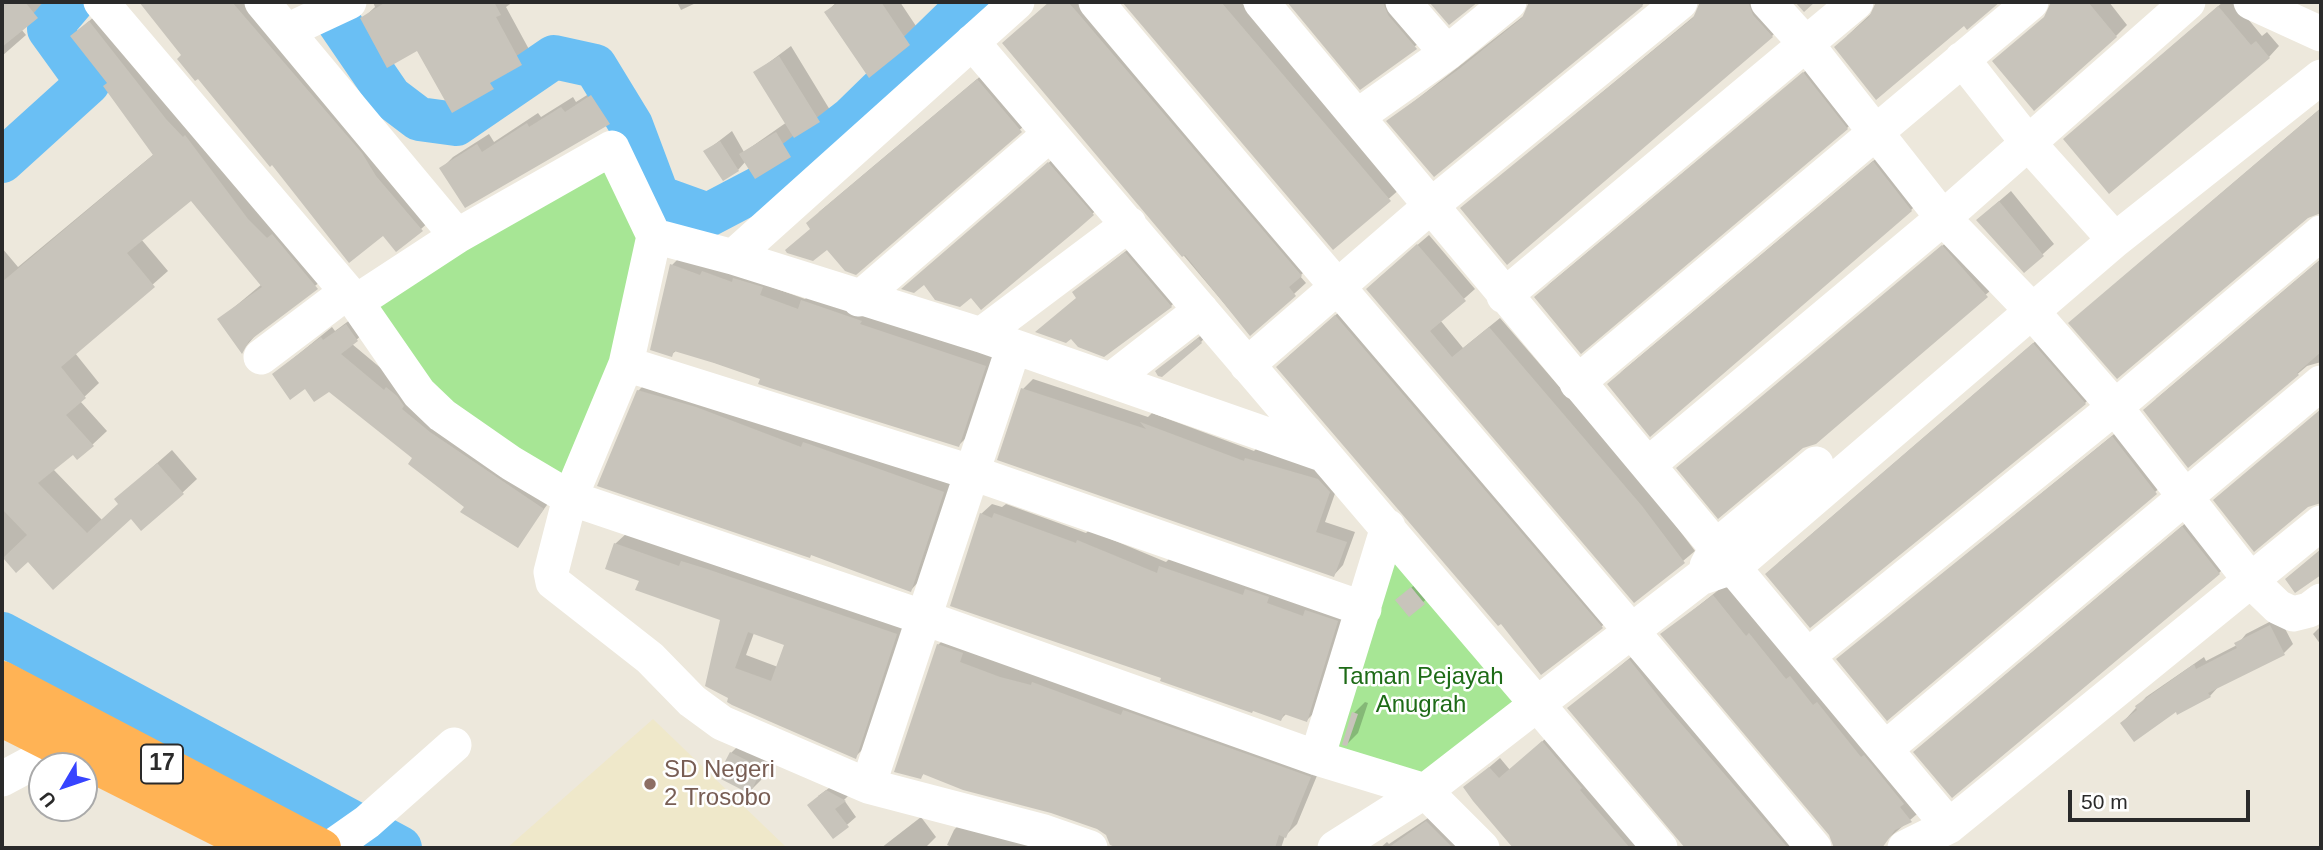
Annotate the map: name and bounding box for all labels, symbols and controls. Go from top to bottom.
park label: Taman Pejayah Anugrah [1338,663,1504,719]
road number: 17 [141,744,183,784]
north arrow [28,752,98,822]
place label: SD Negeri 2 Trosobo [664,756,775,812]
marker: SD Negeri 2 Trosobo [642,776,658,792]
scale bar [2071,776,2253,820]
text: U [35,787,60,811]
text: 50 m [2081,790,2128,813]

